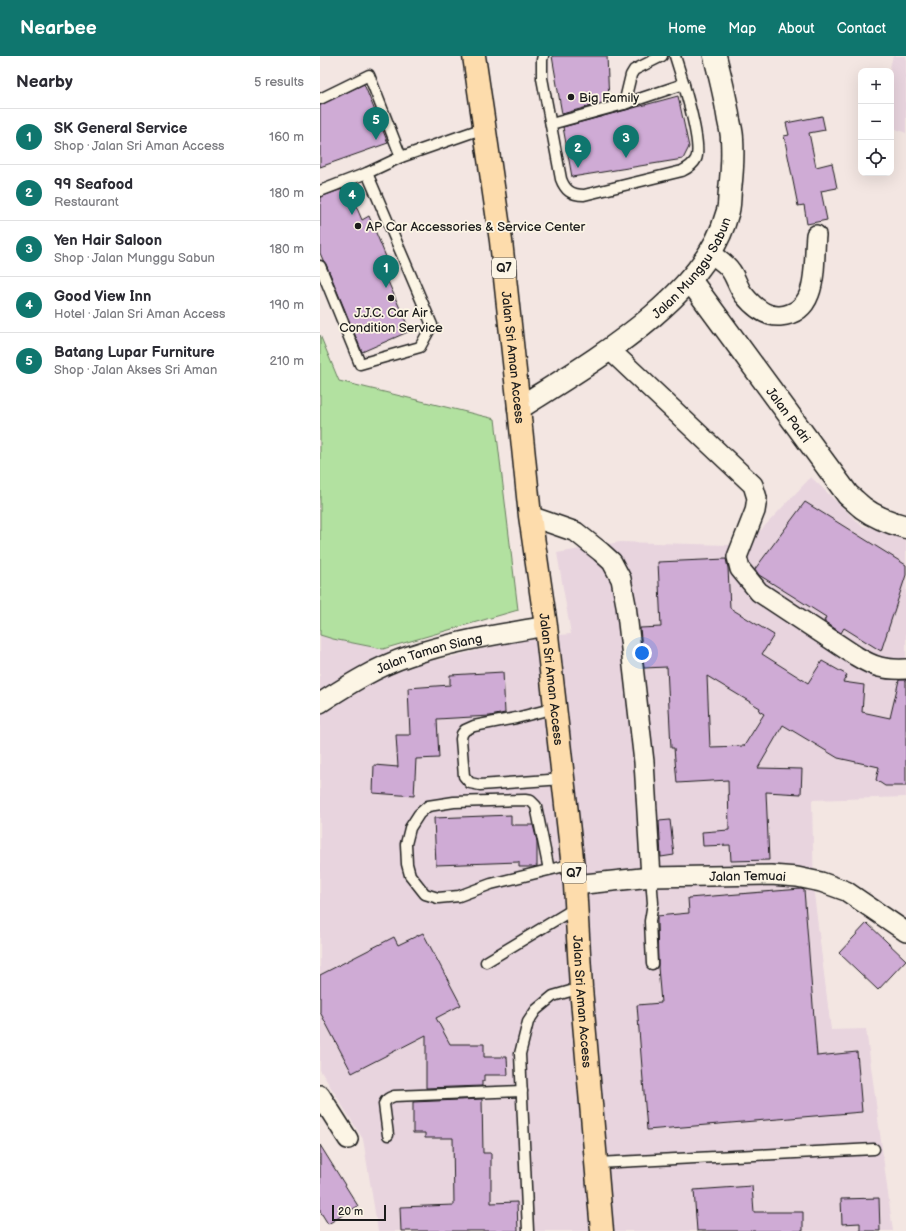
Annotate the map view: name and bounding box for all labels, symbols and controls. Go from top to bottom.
text: Nearbee [20,17,97,40]
text: Home [668,20,706,37]
text: Map [728,20,756,37]
text: About [778,20,815,37]
text: Contact [837,20,886,37]
map controls [858,68,894,176]
button: + [858,68,894,104]
text: Nearby [16,72,73,92]
text: 5 results [254,74,304,90]
place label: Big Family [579,90,639,106]
marker: Big Family [566,92,576,102]
button: − [858,104,894,140]
pin: 5 [363,107,389,140]
text: SK General Service [54,119,187,138]
pin: 3 [613,125,639,158]
text: 1 [26,129,32,145]
text: 160 m [269,129,304,145]
pin: 2 [565,135,591,168]
text: Shop · Jalan Sri Aman Access [54,138,225,154]
button: locate [858,140,894,176]
text: 99 Seafood [54,175,133,194]
pin: 4 [339,182,365,215]
text: 2 [25,185,33,201]
text: 180 m [269,185,304,201]
text: Restaurant [54,194,119,210]
street label: Jalan Munggu Sabun [649,215,735,322]
place label: AP Car Accessories & Service Center [366,219,585,235]
marker: AP Car Accessories & Service Center [353,221,363,231]
text: Yen Hair Saloon [54,231,162,250]
text: 3 [25,241,33,257]
text: 180 m [269,241,304,257]
text: Shop · Jalan Munggu Sabun [54,250,215,266]
pin: 1 [373,255,399,288]
road number: Q7 [492,258,516,278]
text: Good View Inn [54,287,151,306]
street label: Jalan Sri Aman Access [497,291,528,425]
marker: J.J.C. Car Air Condition Service [386,293,396,303]
text: 4 [25,297,33,313]
text: 190 m [270,297,304,313]
place label: J.J.C. Car Air Condition Service [339,305,443,336]
text: Hotel · Jalan Sri Aman Access [54,306,225,322]
text: Batang Lupar Furniture [54,343,215,362]
text: 5 [25,353,33,369]
text: 210 m [270,353,304,369]
text: Shop · Jalan Akses Sri Aman [54,362,217,378]
street label: Jalan Padri [762,384,814,446]
street label: Jalan Sri Aman Access [535,612,566,747]
street label: Jalan Taman Siang [374,631,484,678]
your location [632,643,652,663]
road number: Q7 [562,863,586,883]
street label: Jalan Temuai [709,868,787,885]
street label: Jalan Sri Aman Access [569,935,595,1069]
scale bar [332,1203,386,1222]
text: 20 m [338,1205,363,1218]

